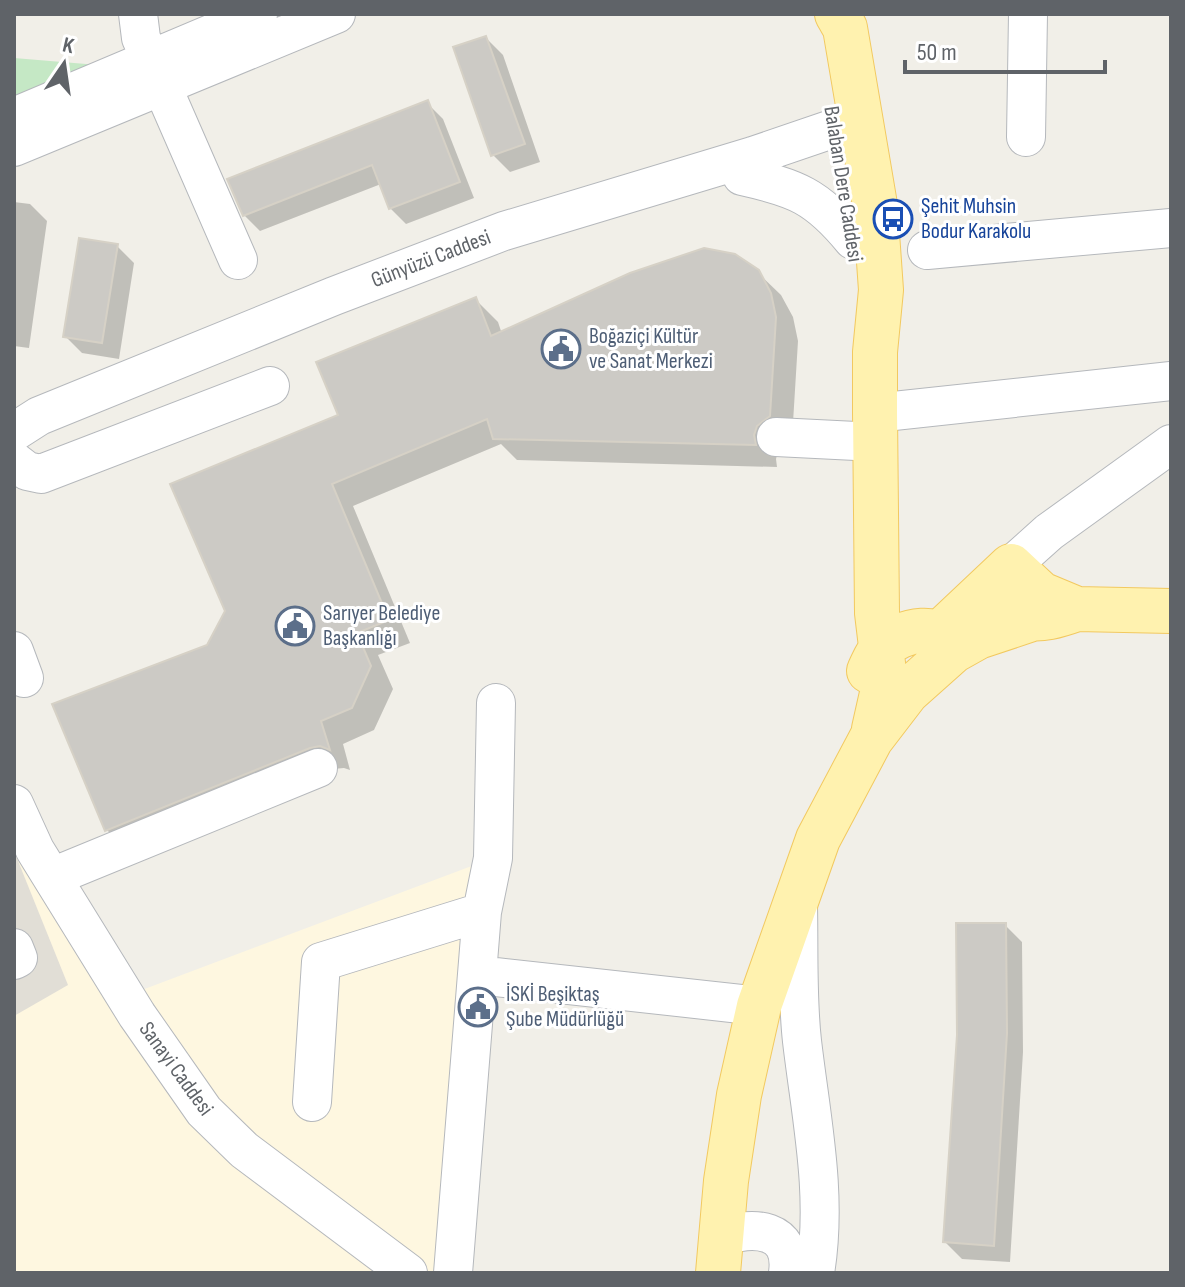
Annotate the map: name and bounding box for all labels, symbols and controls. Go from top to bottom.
north arrow [24,24,104,104]
scale bar [905,24,1105,74]
text: K [60,32,77,60]
text: 50 m [917,38,957,67]
street label: Balaban Dere Caddesi [817,104,869,264]
place label: Şehit Muhsin Bodur Karakolu [921,193,1031,245]
bus stop icon: Şehit Muhsin Bodur Karakolu [872,198,914,240]
street label: Günyüzü Caddesi [367,224,495,294]
place label: Boğaziçi Kültür ve Sanat Merkezi [589,323,713,375]
public building icon: Boğaziçi Kültür ve Sanat Merkezi [540,328,582,370]
place label: Sarıyer Belediye Başkanlığı [323,600,440,652]
public building icon: Sarıyer Belediye Başkanlığı [274,605,316,647]
place label: İSKİ Beşiktaş Şube Müdürlüğü [506,981,624,1033]
public building icon: İSKİ Beşiktaş Şube Müdürlüğü [457,986,499,1028]
street label: Sanayi Caddesi [133,1017,219,1121]

